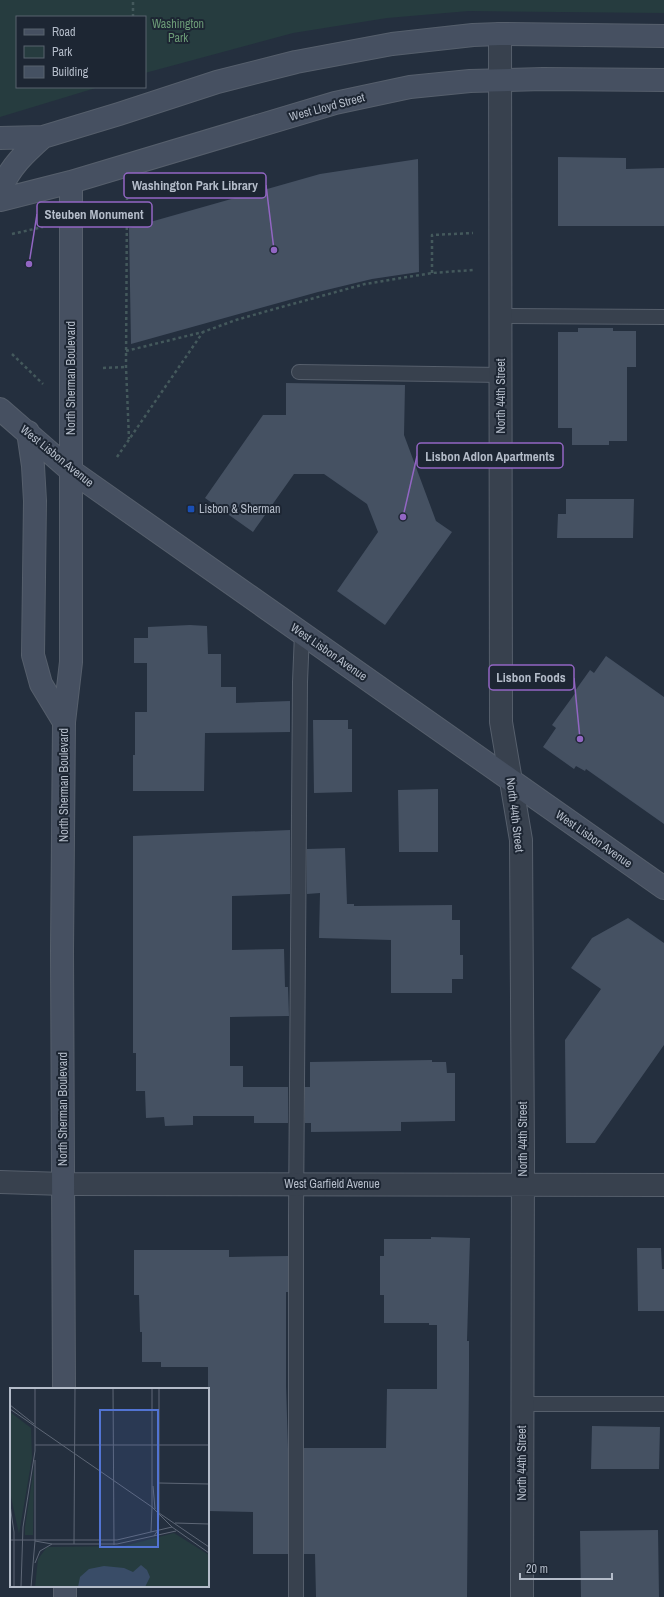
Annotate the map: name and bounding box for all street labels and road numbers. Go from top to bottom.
street label: West Lloyd Street [287,89,367,125]
street label: North Sherman Boulevard [63,321,79,435]
street label: North 44th Street [493,358,509,433]
street label: West Lisbon Avenue [17,421,97,491]
street label: West Lisbon Avenue [288,620,370,684]
street label: North Sherman Boulevard [56,728,72,842]
street label: North 44th Street [502,777,528,853]
street label: West Lisbon Avenue [553,807,635,871]
street label: North Sherman Boulevard [55,1052,71,1166]
street label: North 44th Street [515,1101,531,1176]
street label: West Garfield Avenue [284,1176,380,1192]
street label: North 44th Street [514,1425,530,1500]

